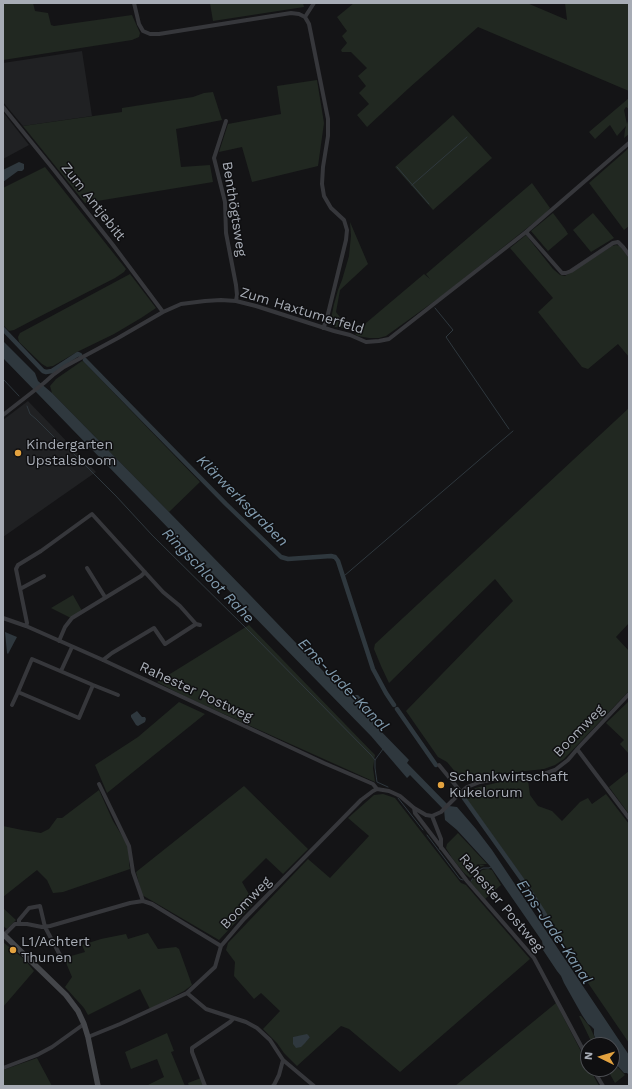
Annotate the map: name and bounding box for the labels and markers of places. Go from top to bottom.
place label: Kindergarten Upstalsboom [26,437,116,470]
marker: Kindergarten Upstalsboom [13,448,23,458]
place label: Schankwirtschaft Kukelorum [449,769,568,802]
marker: Schankwirtschaft Kukelorum [436,780,446,790]
place label: L1/Achtert Thunen [21,934,90,966]
marker: L1/Achtert Thunen [8,945,18,955]

